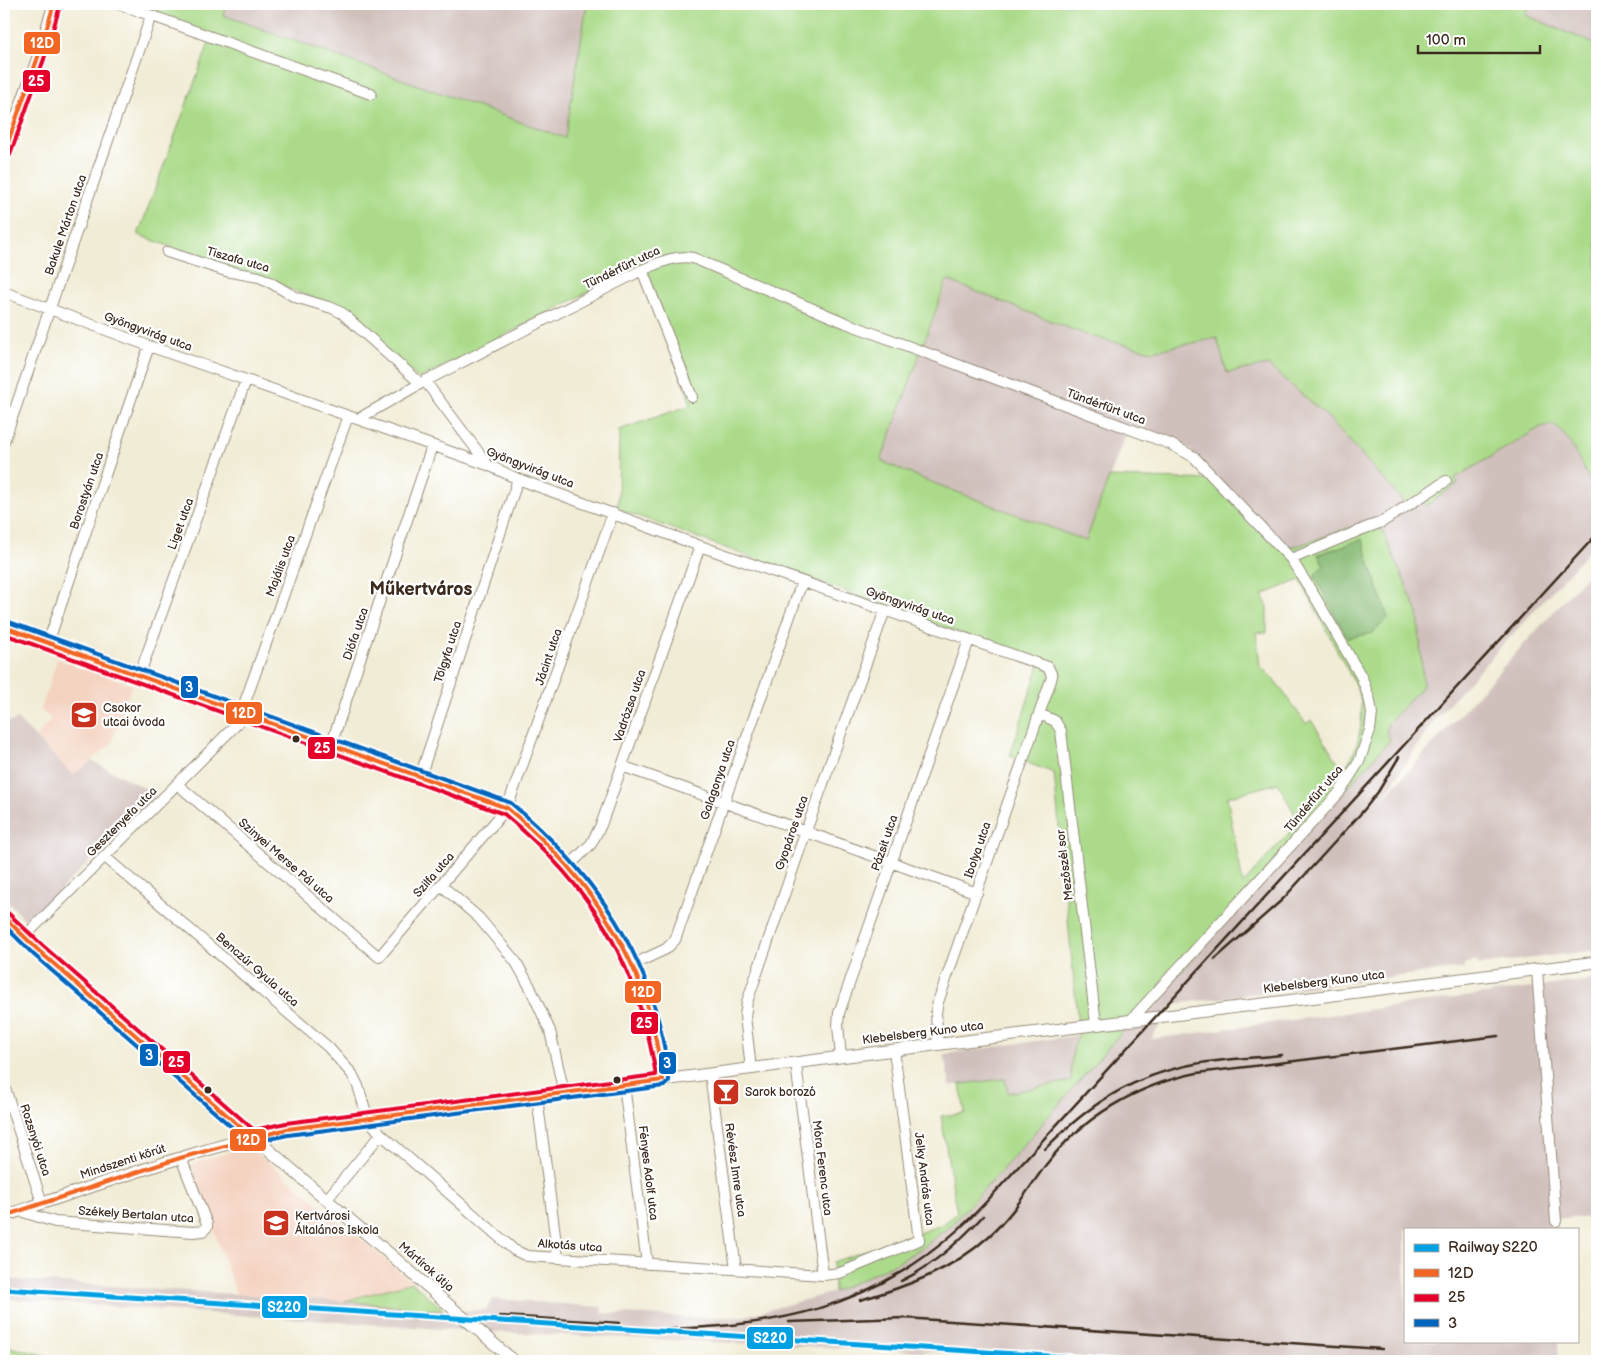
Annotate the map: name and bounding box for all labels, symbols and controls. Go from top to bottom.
scale bar [1418,22,1541,54]
line badge: 12D [23,31,61,55]
text: 100 m [1426,31,1466,50]
text: 12D [30,35,54,52]
line badge: 25 [22,69,51,93]
text: 25 [28,73,44,90]
street label: Bakule Márton utca [42,173,90,277]
street label: Tündérfürt utca [581,243,663,293]
street label: Tiszafa utca [205,244,271,276]
street label: Gyöngyvirág utca [102,309,194,355]
street label: Tündérfürt utca [1064,386,1148,428]
street label: Gyöngyvirág utca [484,444,576,492]
street label: Borostyán utca [67,450,107,532]
street label: Liget utca [165,496,197,552]
street label: Majális utca [263,533,299,599]
district label: Műkertváros [370,579,473,600]
street label: Gyöngyvirág utca [864,584,957,628]
street label: Diófa utca [340,605,372,662]
street label: Tölgyfa utca [431,619,465,685]
street label: Jácint utca [532,627,566,687]
street label: Vadrózsa utca [611,667,650,744]
line badge: 3 [180,675,199,699]
text: 3 [185,679,193,696]
school or university icon: Csokor utcai óvoda [69,700,99,730]
place label: Csokor utcai óvoda [103,701,165,730]
line badge: 12D [225,701,263,725]
text: 12D [232,705,256,722]
unlabelled marker [291,734,301,744]
line badge: 25 [307,736,336,760]
street label: Galagonya utca [697,738,739,822]
text: 25 [314,740,330,757]
street label: Tündérfürt utca [1282,762,1347,836]
street label: Gesztenyefa utca [84,784,160,860]
street label: Gyopáros utca [772,794,812,872]
street label: Pázsit utca [868,813,902,873]
street label: Szinyei Merse Pál utca [235,815,337,907]
street label: Ibolya utca [961,820,995,880]
street label: Mezőszél sor [1053,828,1077,901]
street label: Szilfa utca [410,849,458,901]
street label: Benczúr Gyula utca [212,930,302,1010]
street label: Klebelsberg Kuno utca [1262,967,1386,997]
line badge: 12D [624,980,662,1004]
text: 12D [631,984,655,1001]
line badge: 25 [630,1011,659,1035]
text: 25 [636,1015,652,1032]
street label: Klebelsberg Kuno utca [861,1018,985,1048]
line badge: 3 [139,1043,159,1067]
text: 3 [145,1047,153,1064]
line badge: 25 [162,1050,191,1074]
line badge: 3 [658,1051,677,1075]
text: 25 [168,1054,184,1071]
text: 3 [663,1055,671,1072]
unlabelled marker [612,1075,622,1085]
bar icon: Sarok borozó [711,1077,741,1107]
unlabelled marker [203,1085,213,1095]
place label: Sarok borozó [745,1085,816,1100]
street label: Rozsnyói utca [16,1102,54,1178]
street label: Móra Ferenc utca [809,1119,835,1217]
street label: Révész Imre utca [721,1122,749,1218]
street label: Fényes Adolf utca [635,1125,661,1221]
line badge: 12D [229,1128,267,1152]
street label: Jelky András utca [911,1131,937,1227]
text: 12D [236,1132,260,1149]
street label: Mindszenti körút [78,1141,168,1183]
street label: Székely Bertalan utca [78,1203,195,1227]
school or university icon: Kertvárosi Általános Iskola [261,1208,291,1238]
place label: Kertvárosi Általános Iskola [295,1209,379,1238]
legend [1404,1228,1578,1342]
street label: Alkotás utca [537,1236,603,1256]
text: Railway S220 [1448,1238,1538,1257]
street label: Mártírok útja [395,1239,457,1295]
text: 12D [1448,1264,1474,1283]
text: 25 [1448,1288,1465,1307]
line badge: S220 [261,1295,308,1319]
text: S220 [267,1299,301,1316]
text: 3 [1448,1314,1457,1333]
line badge: S220 [746,1326,794,1350]
text: S220 [753,1330,787,1347]

